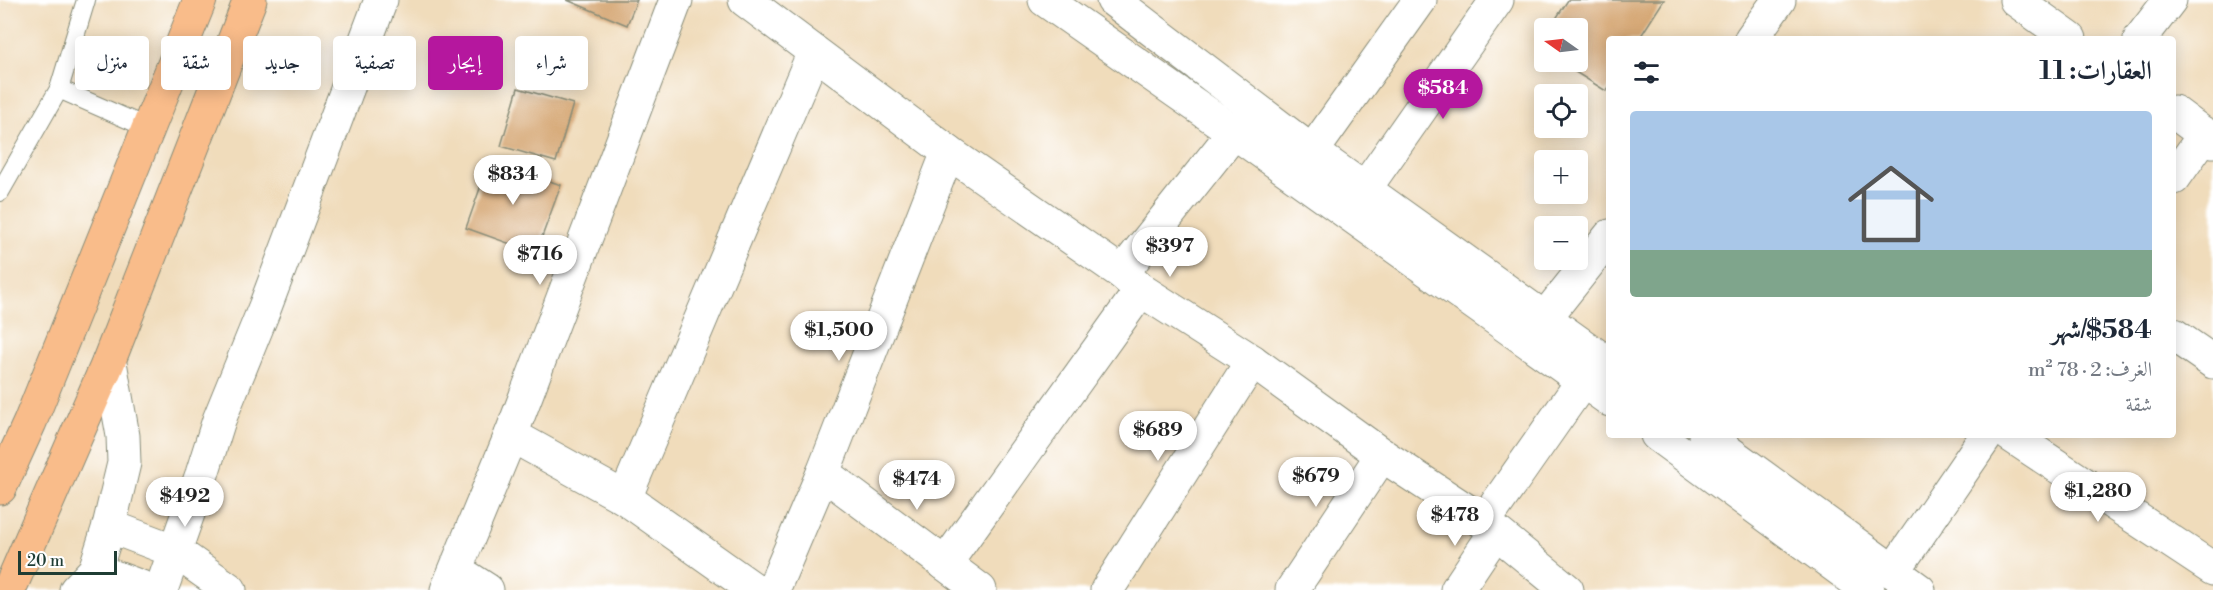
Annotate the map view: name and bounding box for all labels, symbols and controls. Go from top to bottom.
north arrow [1534,18,1588,72]
map controls [1534,18,1588,270]
chip: منزل [75,36,149,90]
chip: شقة [161,36,231,90]
chip: جديد [243,36,321,90]
chip: تصفية [333,36,416,90]
chip: إيجار [428,36,503,90]
chip: شراء [515,36,588,90]
text: العقارات: 11 [2039,55,2152,87]
icon: filters [1630,56,1663,89]
pin: $584 [1407,69,1479,120]
text: $584 [1418,76,1468,101]
button: locate [1534,84,1588,138]
button: + [1534,150,1588,204]
icon: home [1837,150,1945,258]
pin: $834 [477,155,549,206]
text: $834 [488,162,538,187]
button: − [1534,216,1588,270]
pin: $397 [1134,227,1206,278]
text: $397 [1146,234,1194,259]
pin: $716 [504,235,576,286]
text: $716 [517,242,563,267]
pin: $1,500 [790,311,888,362]
text: $584/شهر [2051,314,2152,346]
text: $1,500 [804,318,874,343]
text: الغرف: 2 · 78 m² [2028,358,2152,383]
text: شقة [2126,393,2152,418]
pin: $689 [1122,411,1194,462]
text: $689 [1133,418,1183,443]
pin: $679 [1280,457,1352,508]
pin: $474 [881,460,953,511]
text: $679 [1292,464,1340,489]
text: $474 [893,467,941,492]
pin: $1,280 [2049,472,2147,523]
pin: $492 [149,477,221,528]
text: $1,280 [2064,479,2132,504]
text: $492 [160,484,210,509]
pin: $478 [1419,496,1491,547]
text: $478 [1431,503,1479,528]
scale bar [18,548,117,576]
text: 20 m [27,551,64,571]

